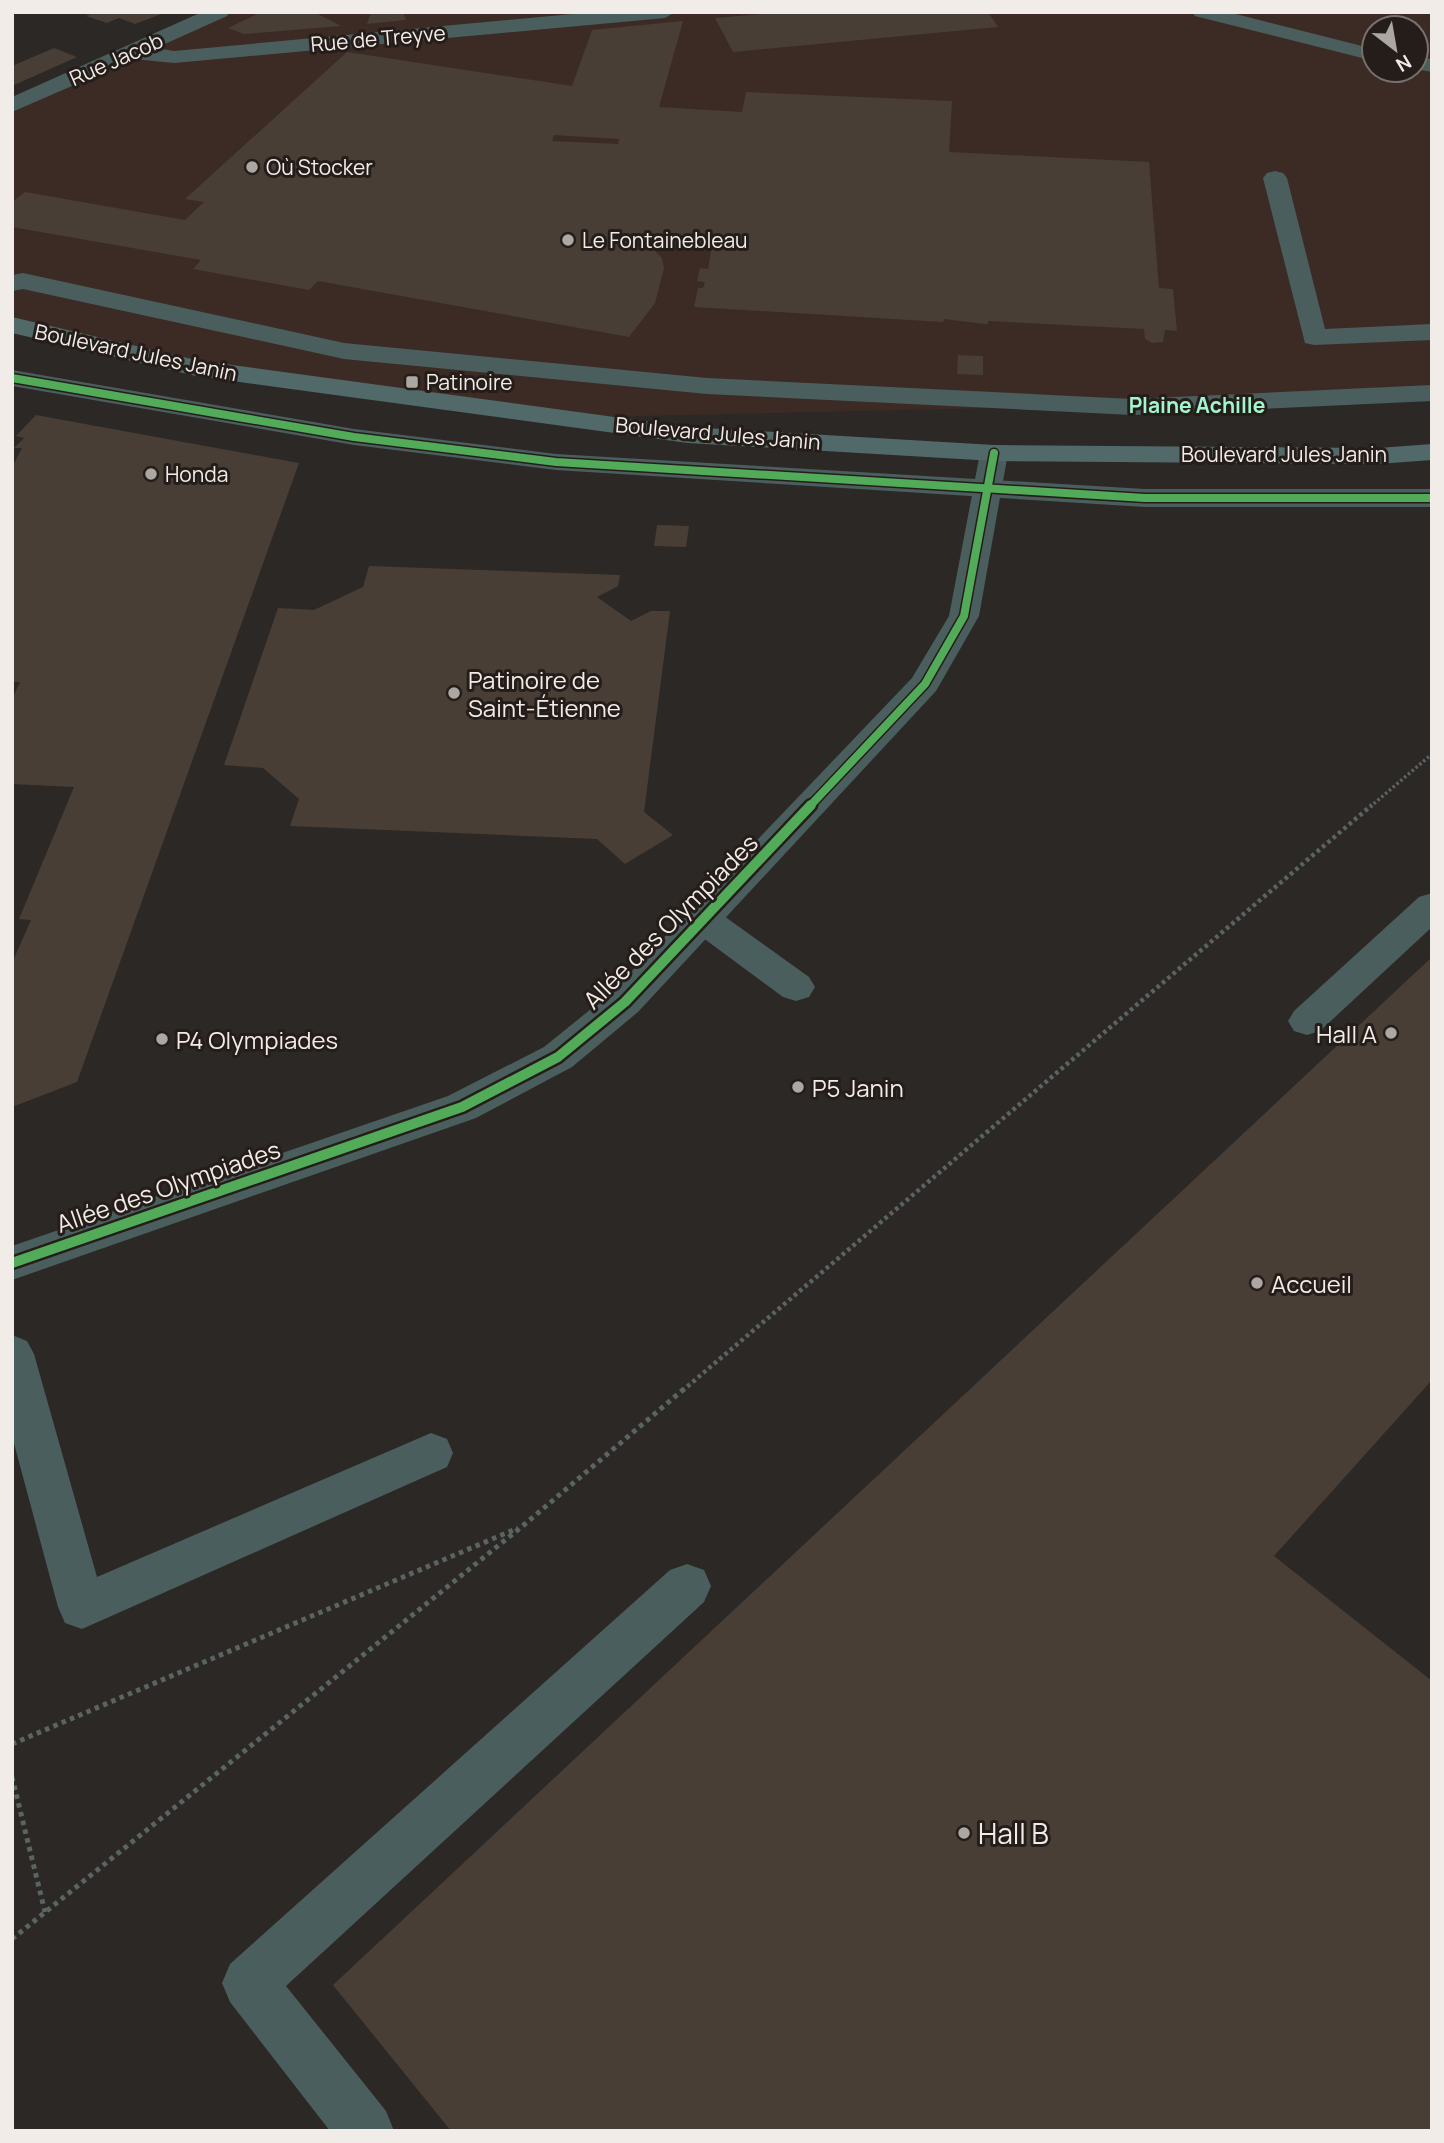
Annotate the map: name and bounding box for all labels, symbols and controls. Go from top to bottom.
north arrow [1360,14,1430,84]
street label: Rue de Treyve [309,18,447,58]
street label: Rue Jacob [65,26,167,92]
text: N [1391,49,1416,78]
place label: Où Stocker [266,153,373,181]
marker: Où Stocker [244,159,260,175]
place label: Le Fontainebleau [582,226,748,254]
marker: Le Fontainebleau [560,232,576,248]
street label: Boulevard Jules Janin [32,317,240,387]
place label: Patinoire [426,368,513,396]
marker: Patinoire [404,374,420,390]
district label: Plaine Achille [1129,391,1265,419]
street label: Boulevard Jules Janin [614,410,822,456]
street label: Boulevard Jules Janin [1181,440,1387,468]
place label: Honda [165,460,228,488]
marker: Honda [143,466,159,482]
place label: Patinoire de Saint-Étienne [468,663,621,724]
marker: Patinoire de Saint-Étienne [446,685,462,701]
street label: Allée des Olympiades [575,826,765,1016]
place label: Hall A [1316,1017,1377,1050]
place label: P4 Olympiades [176,1023,338,1056]
marker: Hall A [1383,1025,1399,1041]
marker: P4 Olympiades [154,1031,170,1047]
place label: P5 Janin [812,1071,904,1104]
marker: P5 Janin [790,1079,806,1095]
street label: Allée des Olympiades [52,1132,284,1240]
place label: Accueil [1271,1267,1352,1300]
marker: Accueil [1249,1275,1265,1291]
place label: Hall B [978,1814,1049,1852]
marker: Hall B [956,1825,972,1841]

